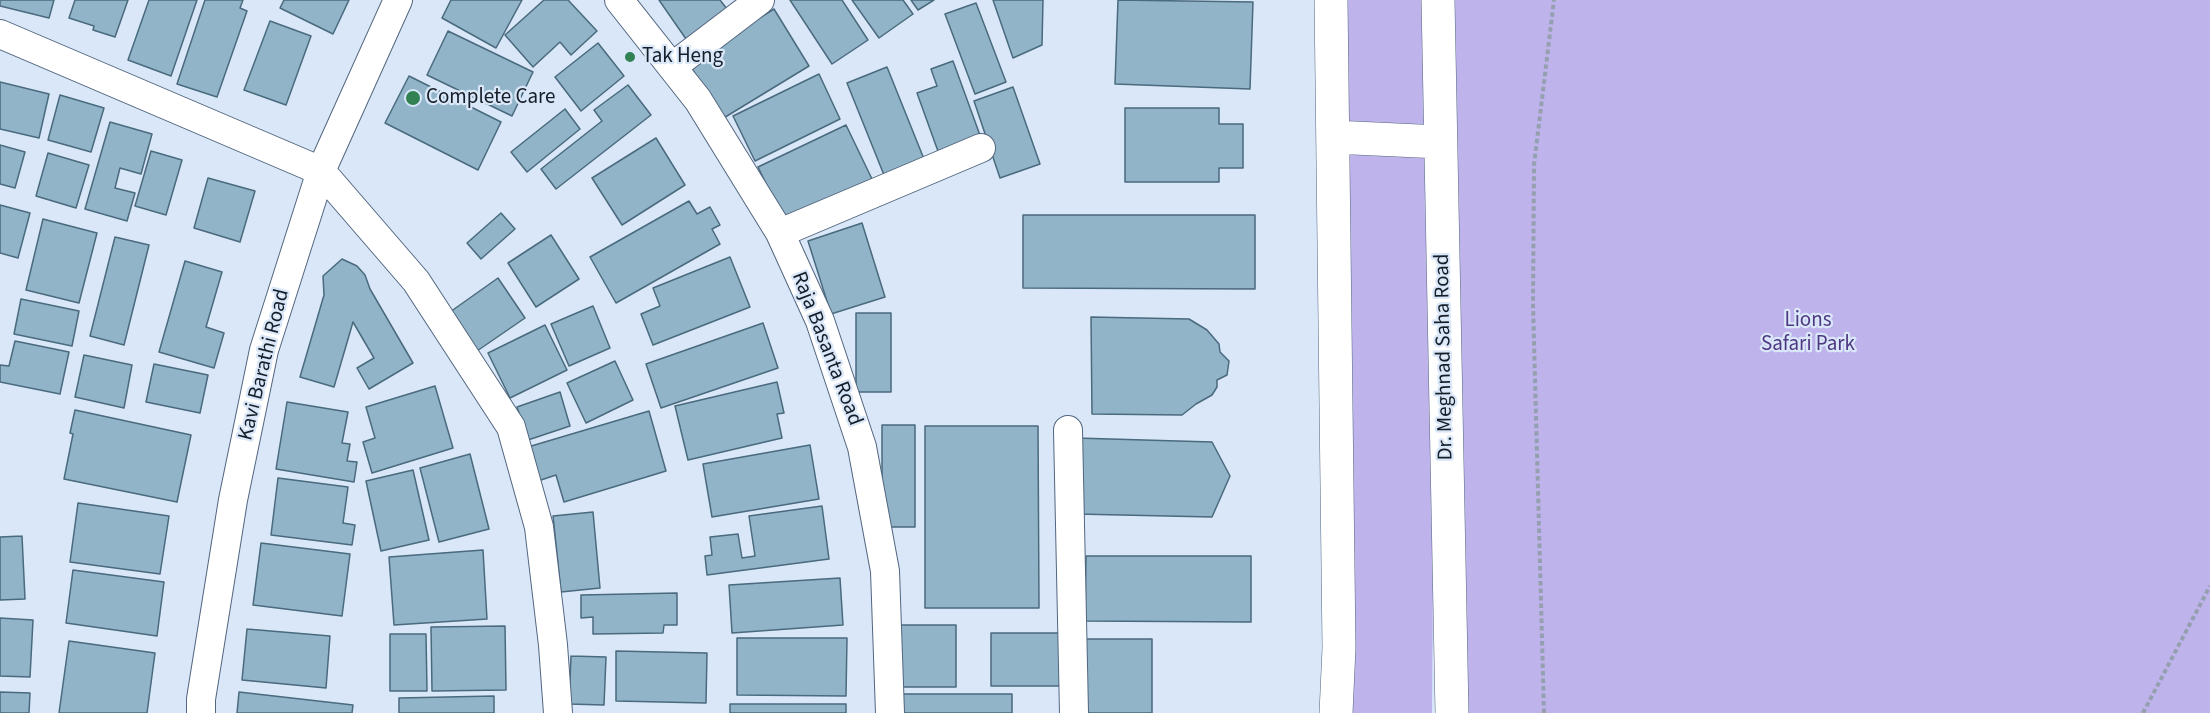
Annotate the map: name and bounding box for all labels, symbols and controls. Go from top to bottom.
place label: Tak Heng [642,44,723,70]
marker: Tak Heng [623,50,637,64]
place label: Complete Care [426,85,555,111]
marker: Complete Care [404,89,422,107]
street label: Dr. Meghnad Saha Road [1431,253,1459,461]
street label: Raja Basanta Road [785,269,867,429]
street label: Kavi Barathi Road [234,287,296,443]
park label: Lions Safari Park [1761,308,1855,358]

